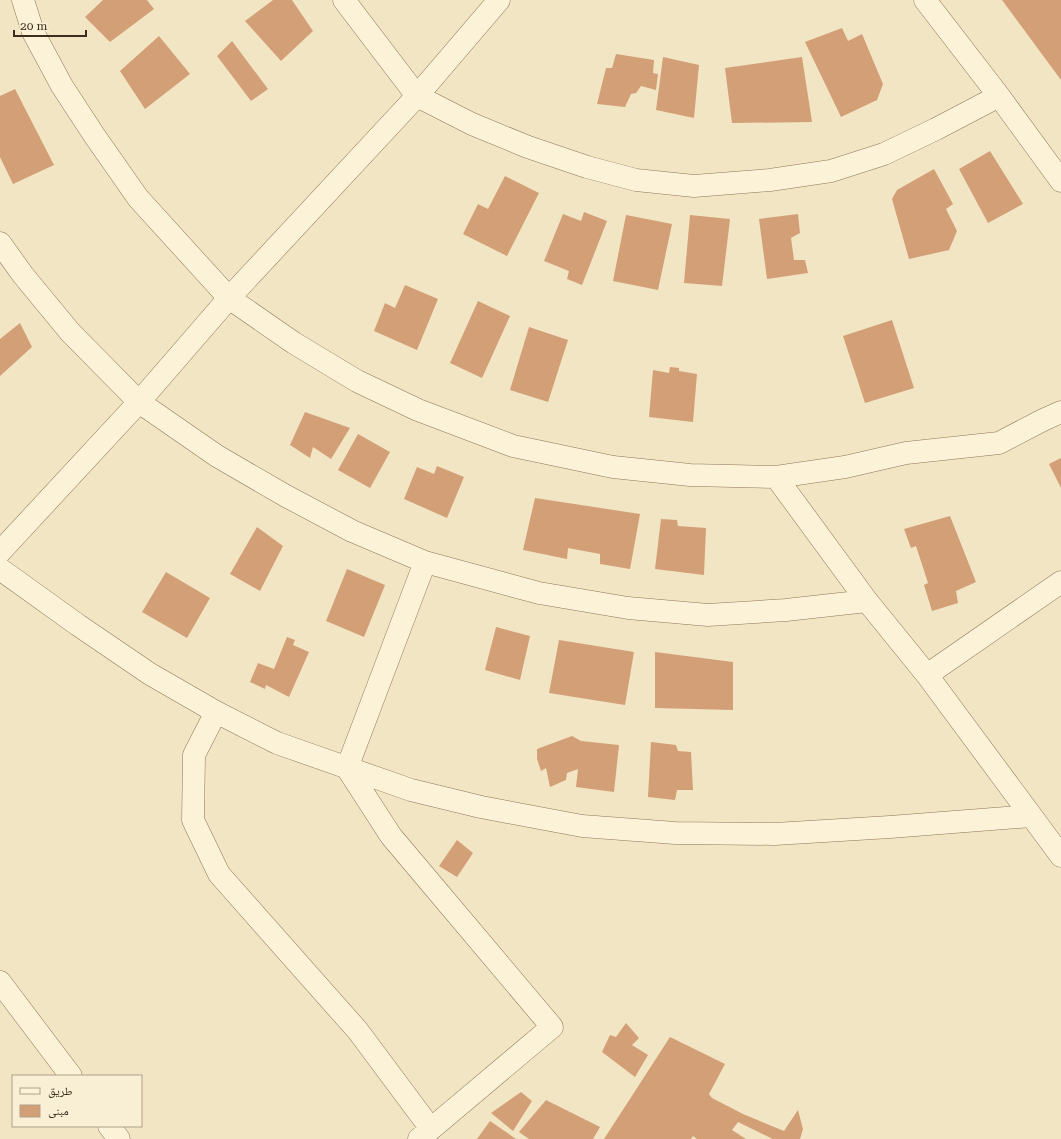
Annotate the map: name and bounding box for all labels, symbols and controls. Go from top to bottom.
scale bar [14,12,86,38]
text: 20 m [20,19,47,33]
legend [12,1075,142,1127]
text: طريق [48,1084,73,1098]
text: مبنى [48,1104,69,1118]

